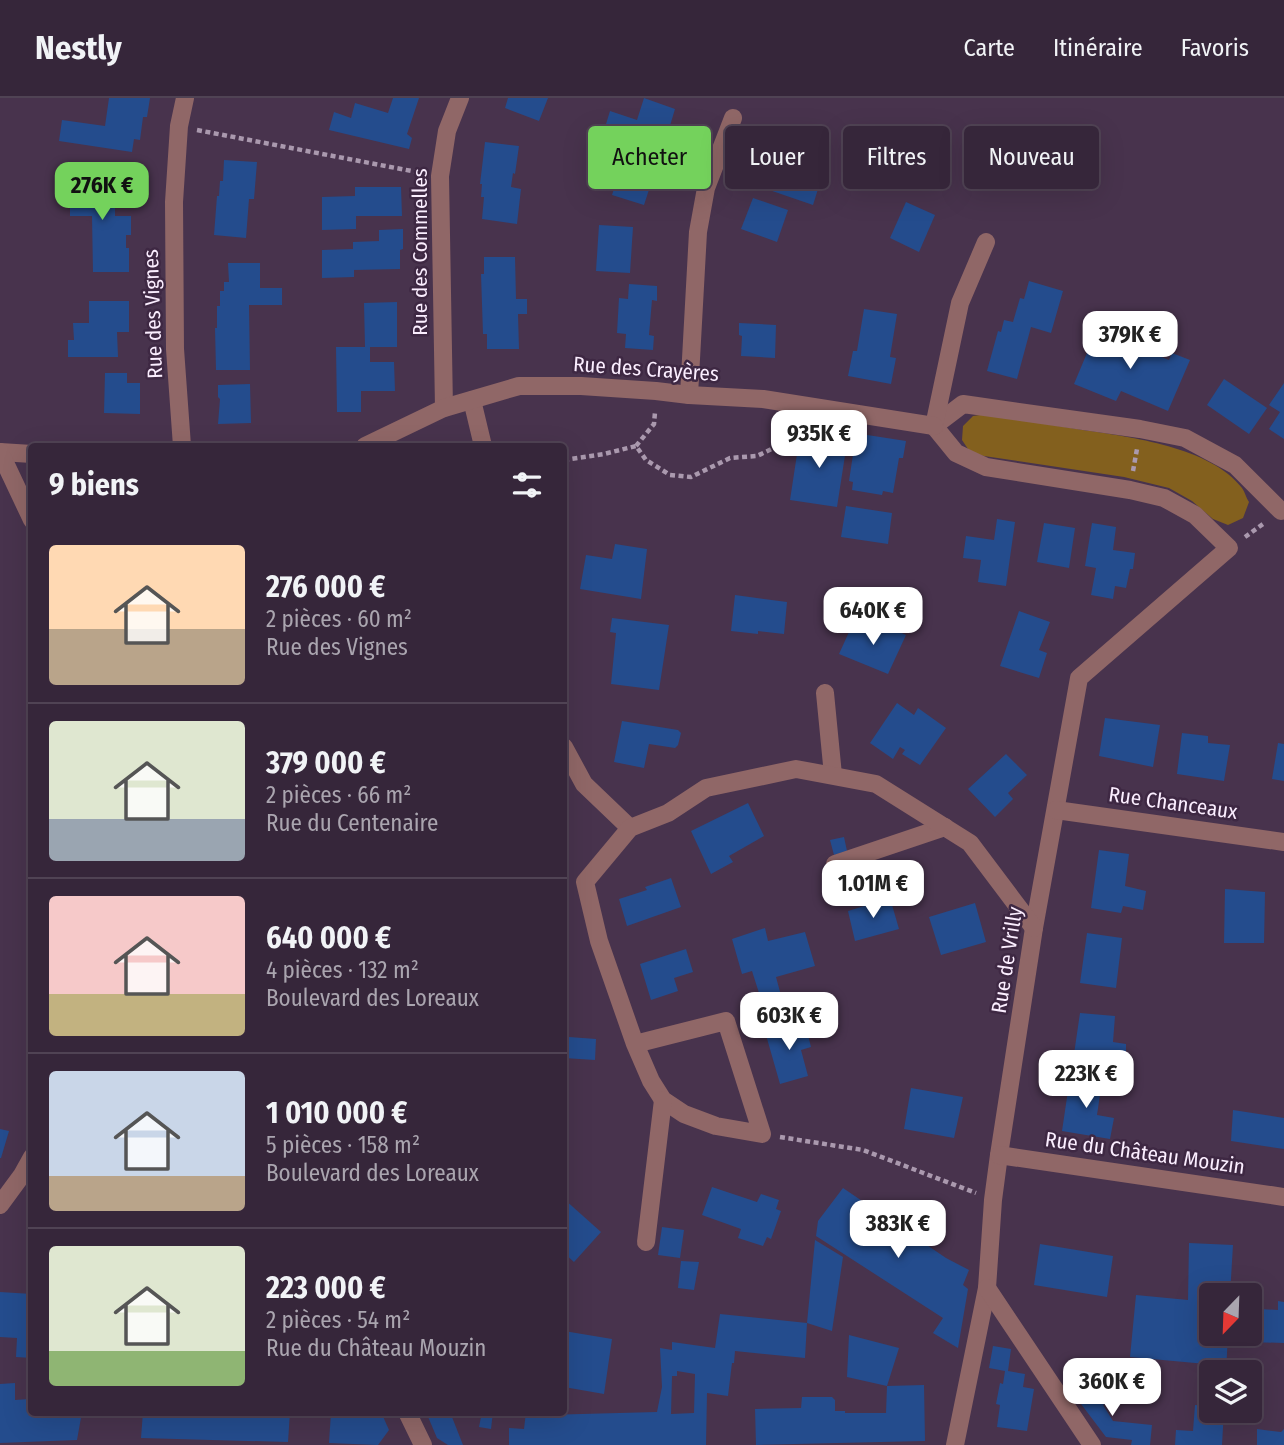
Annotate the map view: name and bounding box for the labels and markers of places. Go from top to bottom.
pin: 276K € [45,162,159,222]
pin: 379K € [1073,312,1187,371]
pin: 935K € [762,410,876,470]
pin: 640K € [816,588,930,647]
pin: 1.01M € [808,860,938,920]
pin: 603K € [732,992,846,1052]
pin: 223K € [1029,1051,1143,1110]
pin: 383K € [841,1200,955,1260]
pin: 360K € [1055,1358,1169,1418]

